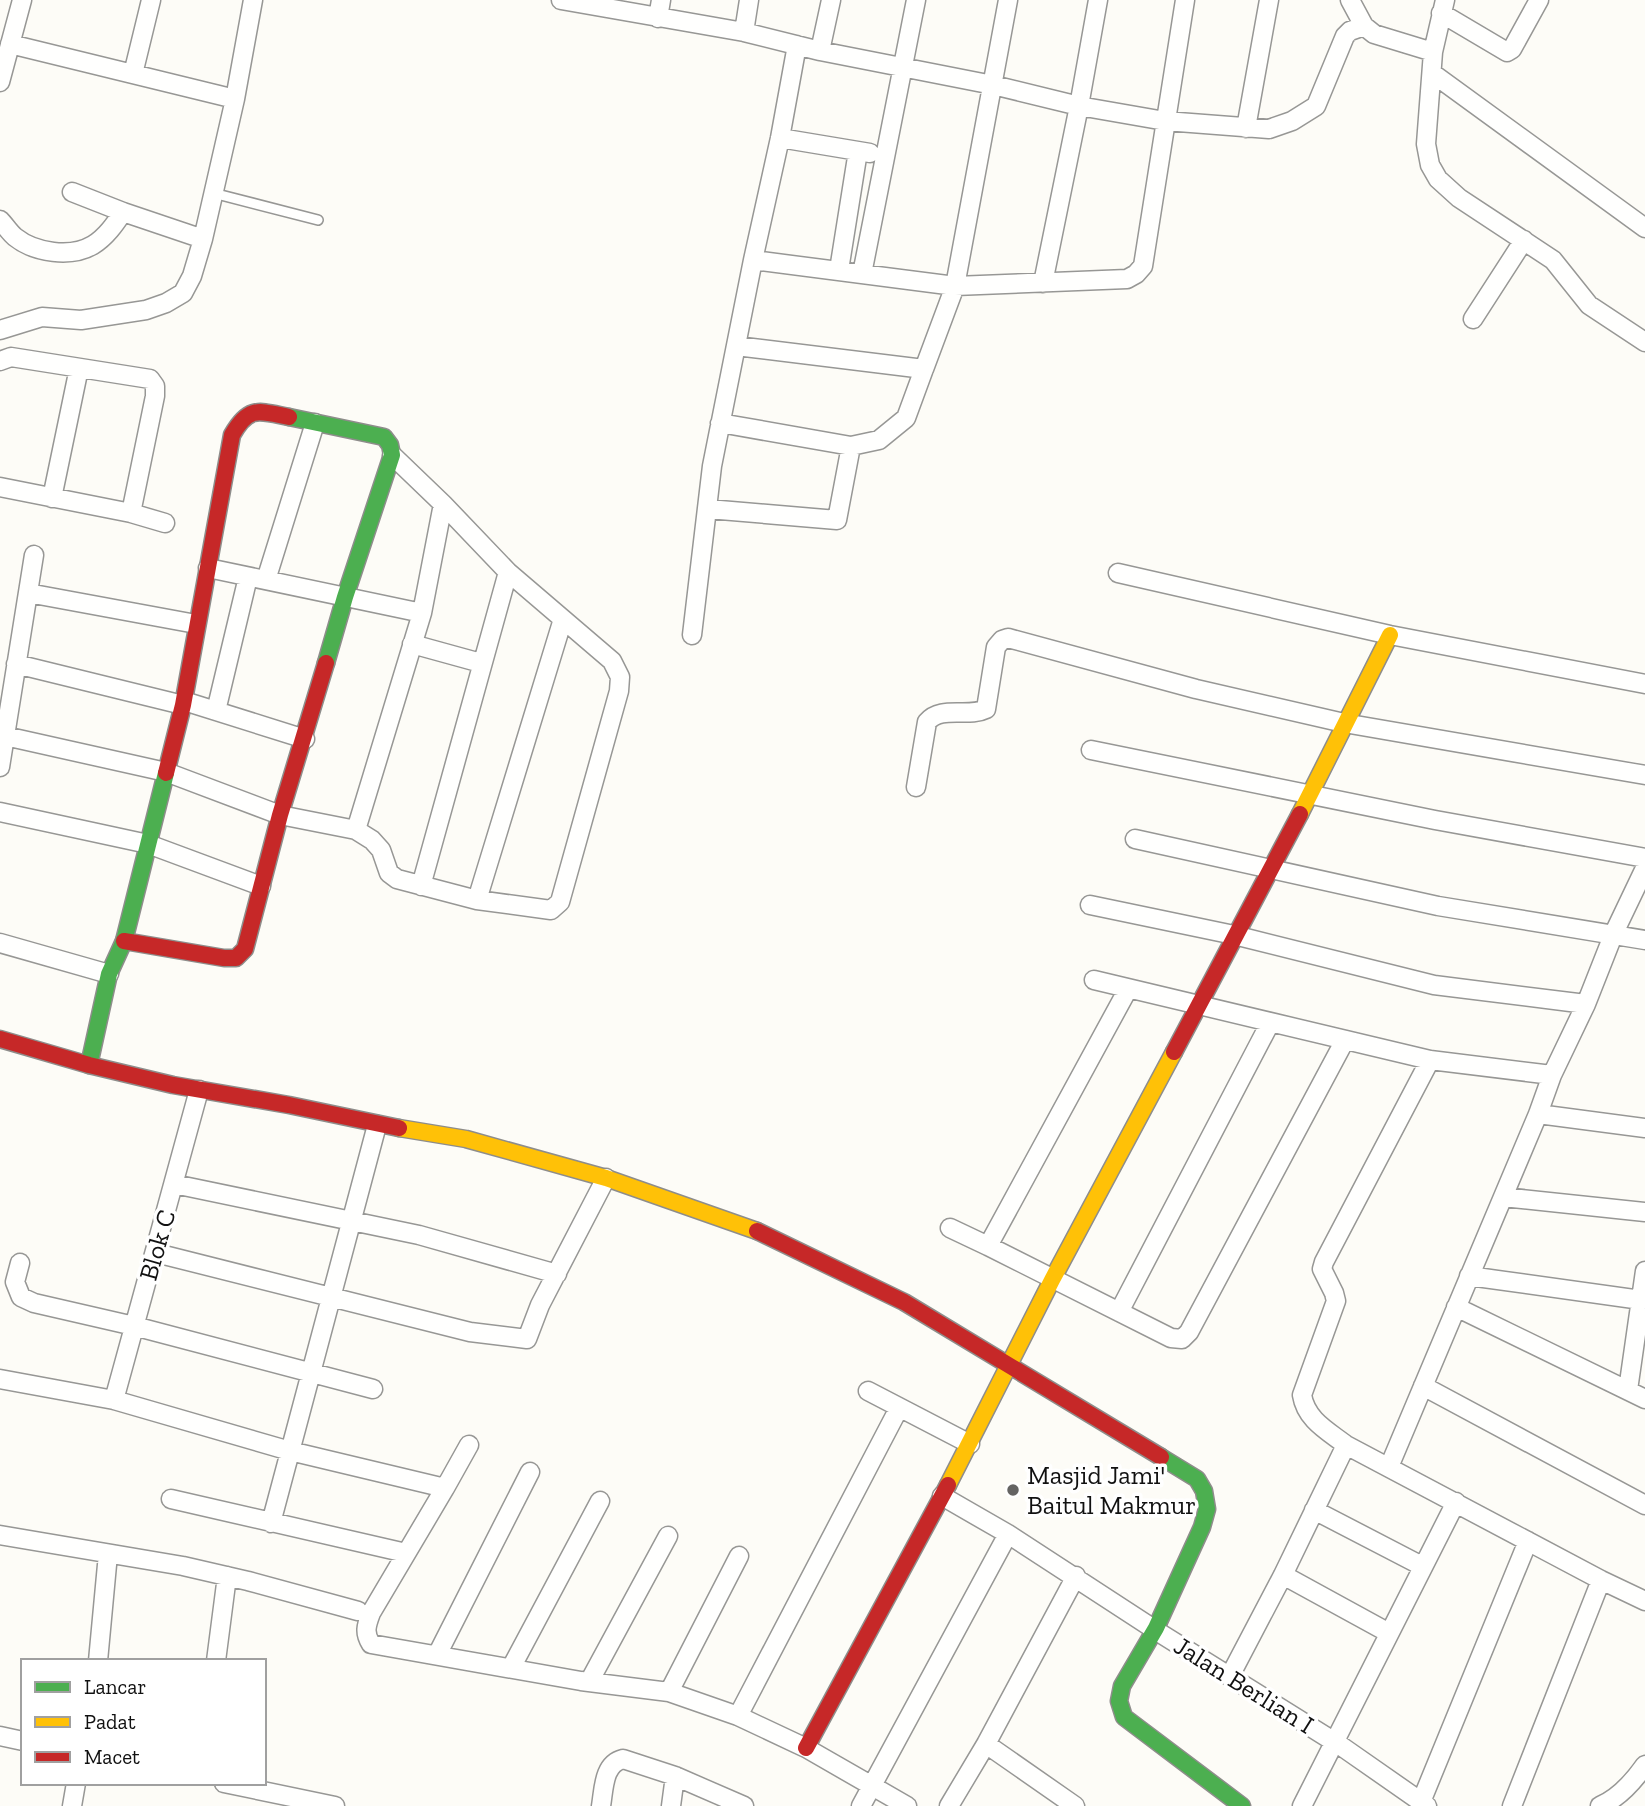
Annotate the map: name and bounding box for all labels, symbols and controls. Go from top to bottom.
street label: Blok C [132,1206,182,1284]
place label: Masjid Jami' Baitul Makmur [1027,1459,1196,1521]
marker: Masjid Jami' Baitul Makmur [1005,1482,1021,1498]
street label: Jalan Berlian I [1168,1629,1320,1741]
legend [21,1659,266,1785]
text: Lancar [84,1674,146,1699]
text: Padat [84,1709,136,1734]
text: Macet [84,1744,140,1769]

